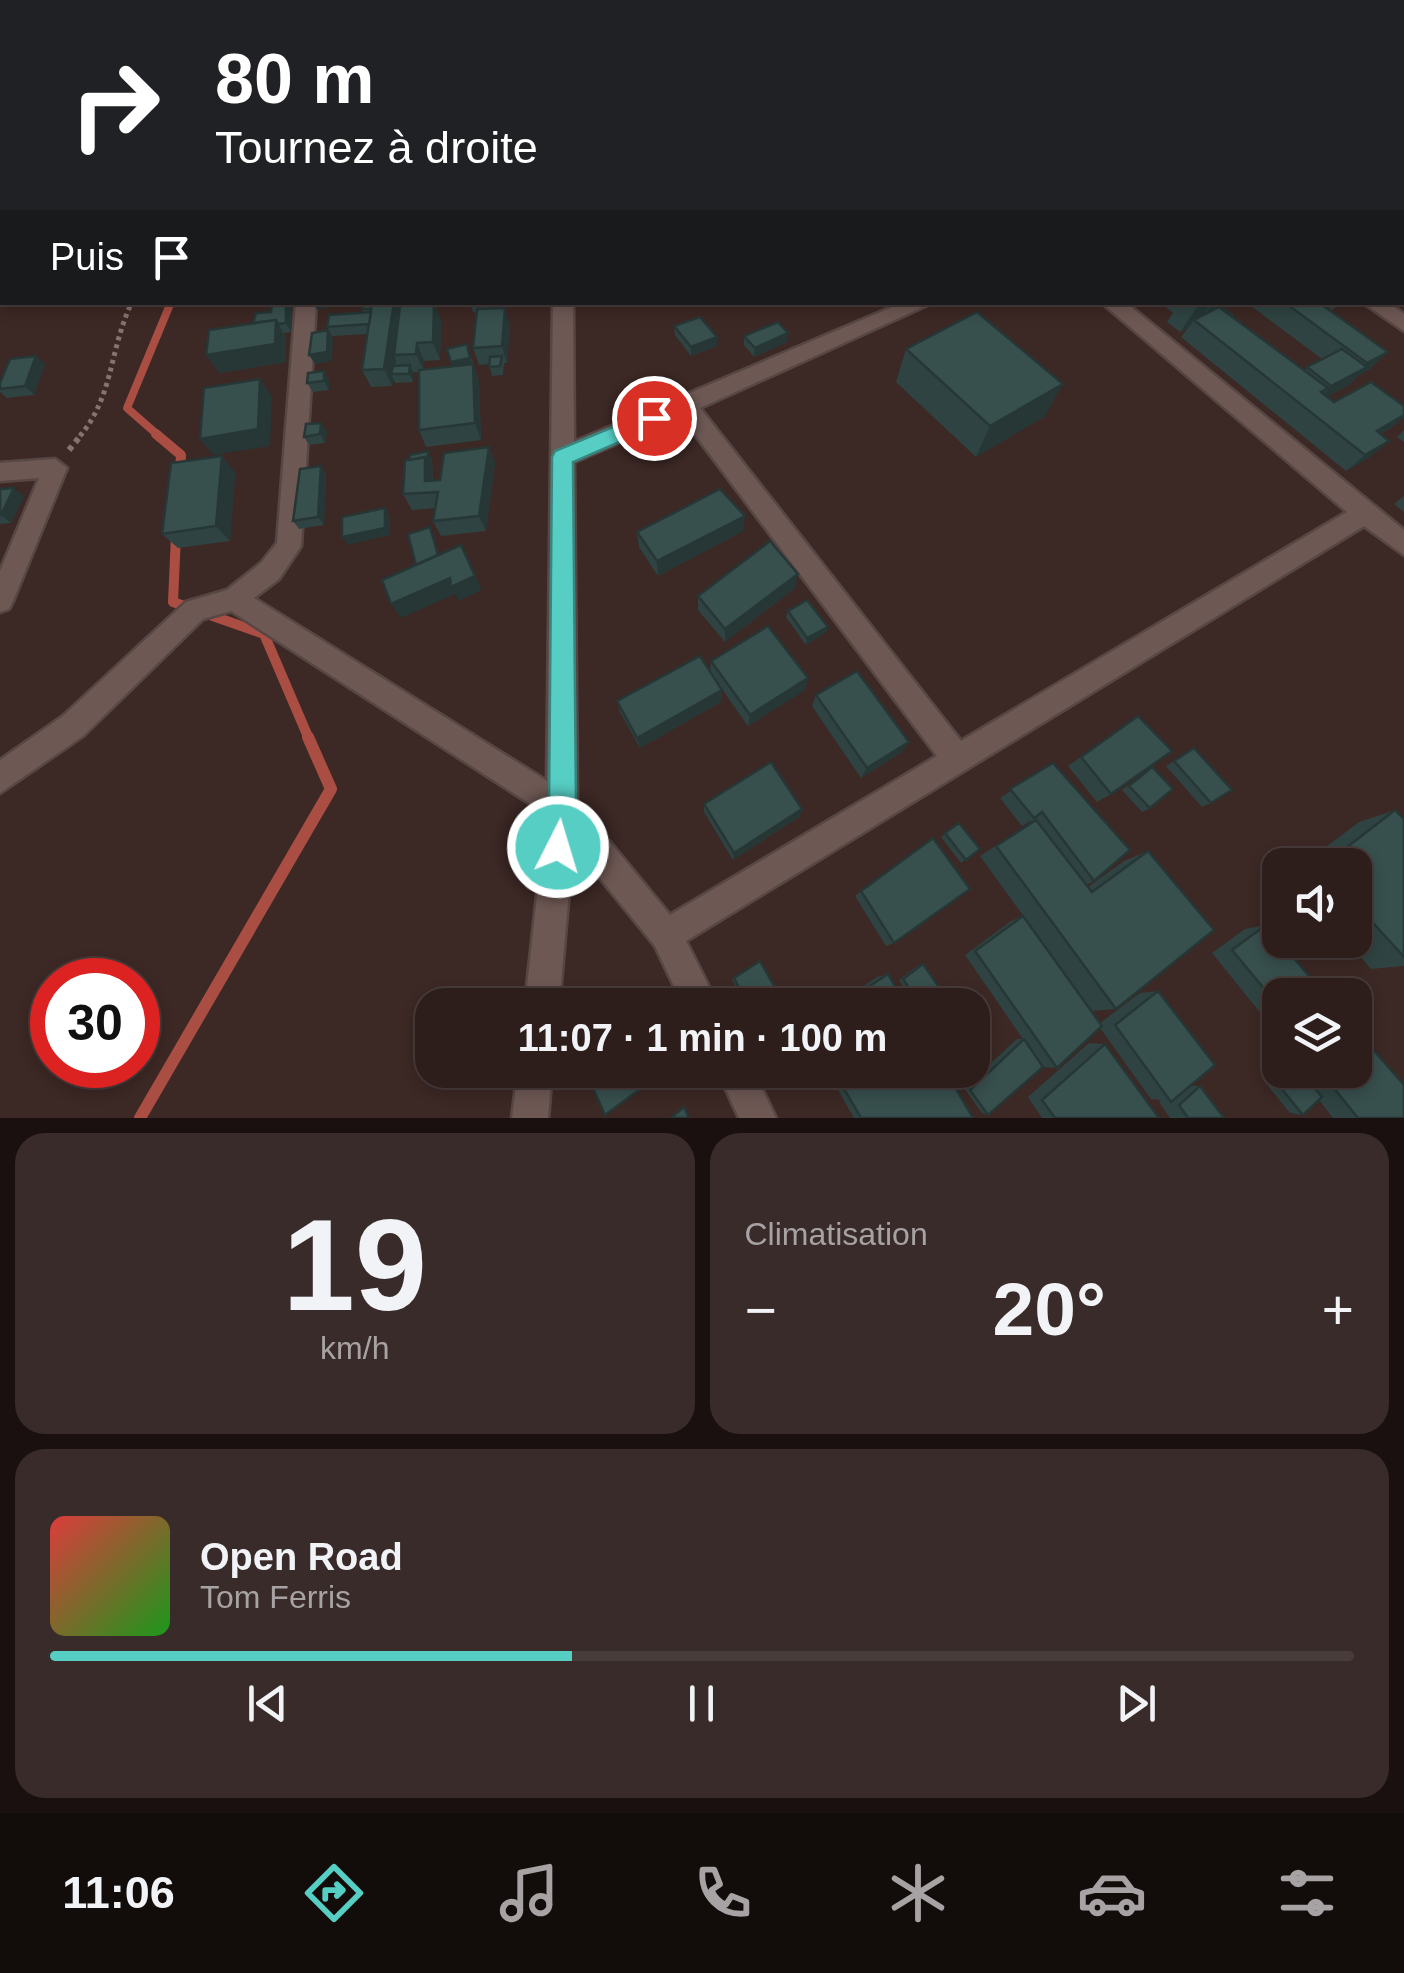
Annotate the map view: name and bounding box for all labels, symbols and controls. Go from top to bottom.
icon: right [50,40,180,170]
text: 80 m [215,40,375,118]
text: Tournez à droite [215,122,538,173]
icon: arrive [144,230,199,285]
text: Puis [50,236,124,278]
pin [612,376,697,461]
icon: arrive [627,391,682,446]
position arrow [506,795,610,899]
map controls [1262,848,1372,1088]
button: sound [1262,848,1372,958]
speed limit sign: 30 [30,958,160,1088]
button: layers [1262,978,1372,1088]
text: 11:07 · 1 min · 100 m [518,1017,887,1059]
text: 19 [282,1192,427,1338]
text: Climatisation [745,1216,928,1252]
text: 20° [993,1267,1106,1351]
text: − [745,1279,777,1341]
text: + [1322,1279,1354,1341]
text: km/h [320,1330,389,1366]
text: Open Road [200,1536,403,1578]
text: Tom Ferris [200,1579,351,1615]
icon: previous [240,1676,295,1731]
icon: pause [674,1676,729,1731]
icon: next [1109,1676,1164,1731]
icon: directions [299,1858,369,1928]
icon: music [494,1858,564,1928]
icon: phone [688,1858,758,1928]
icon: climate [883,1858,953,1928]
icon: car [1077,1858,1147,1928]
icon: filters [1272,1858,1342,1928]
text: 11:06 [62,1867,175,1918]

